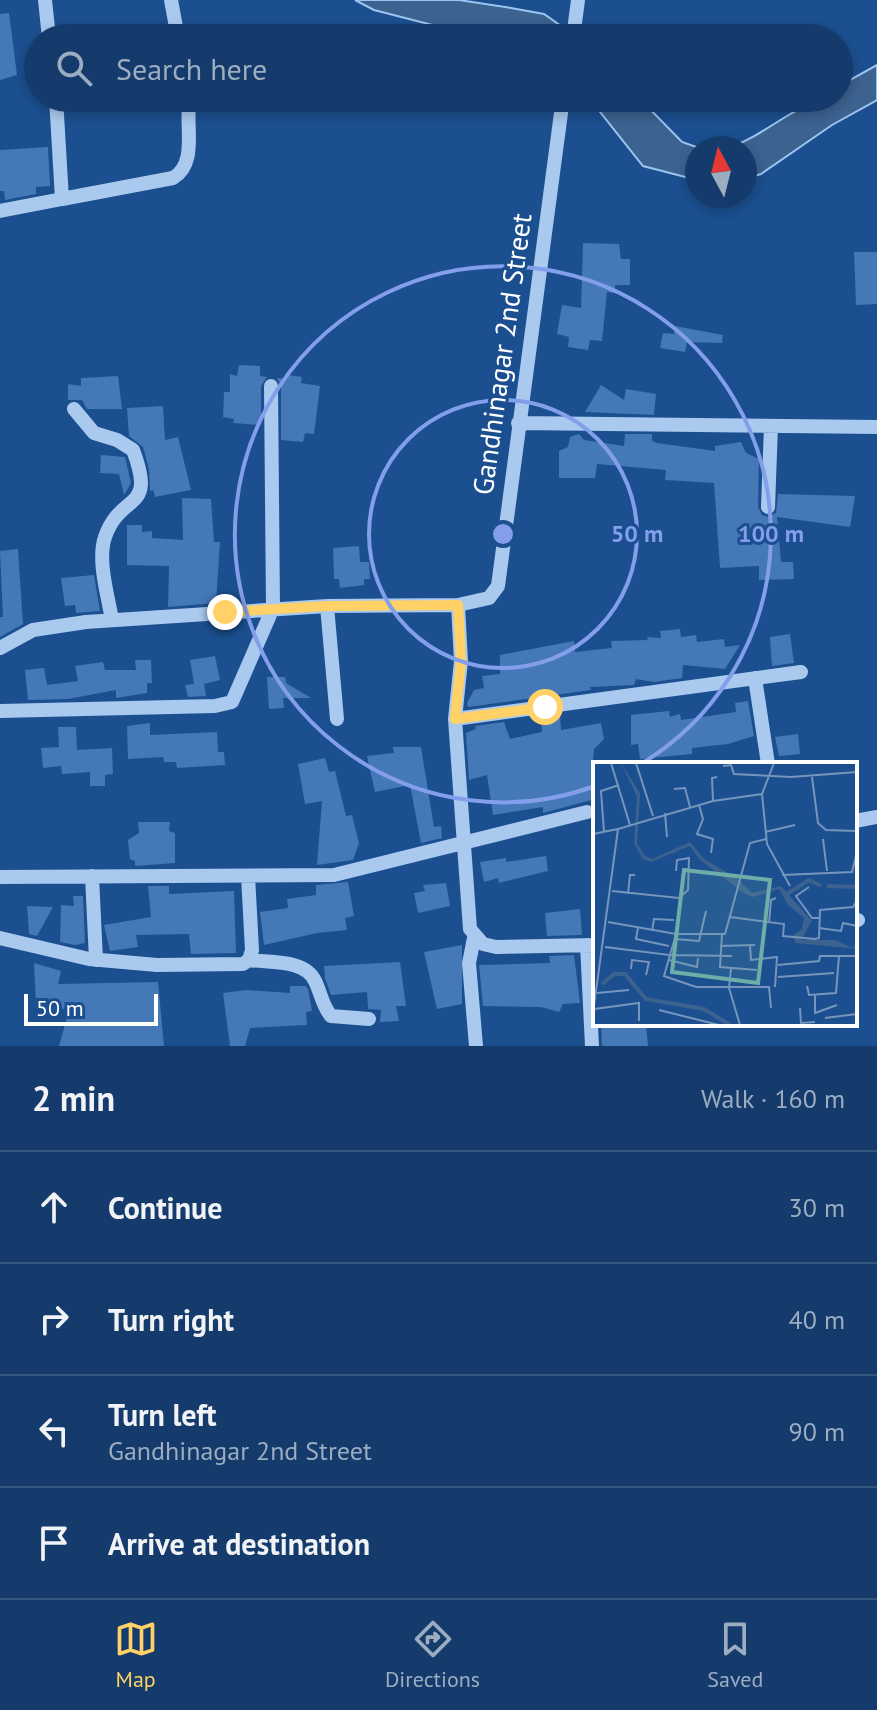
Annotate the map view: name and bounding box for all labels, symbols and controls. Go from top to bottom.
search box [24,24,853,112]
icon: search [52,46,96,90]
text: Search here [116,49,267,88]
north arrow [685,136,757,208]
street label: Gandhinagar 2nd Street [463,210,540,497]
text: 50 m [611,518,663,549]
text: 100 m [738,518,804,549]
centre of rings [489,520,517,548]
route end [207,594,243,630]
route start [527,689,563,725]
inset map [593,762,857,1026]
scale bar [24,990,158,1026]
text: 50 m [36,994,84,1022]
text: 2 min [32,1076,115,1120]
text: Walk · 160 m [701,1082,845,1115]
icon: ahead [32,1185,76,1229]
text: Continue [108,1188,222,1227]
text: 30 m [789,1191,845,1224]
icon: right [32,1297,76,1341]
text: Turn right [108,1300,234,1339]
text: 40 m [789,1303,845,1336]
text: Turn left [108,1395,216,1434]
icon: left [32,1409,76,1453]
text: 90 m [789,1415,845,1448]
text: Gandhinagar 2nd Street [108,1434,372,1467]
icon: arrive [32,1521,76,1565]
text: Arrive at destination [108,1524,370,1563]
tab: Map [114,1617,158,1693]
tab: Directions [385,1617,480,1693]
tab: Saved [707,1617,763,1693]

